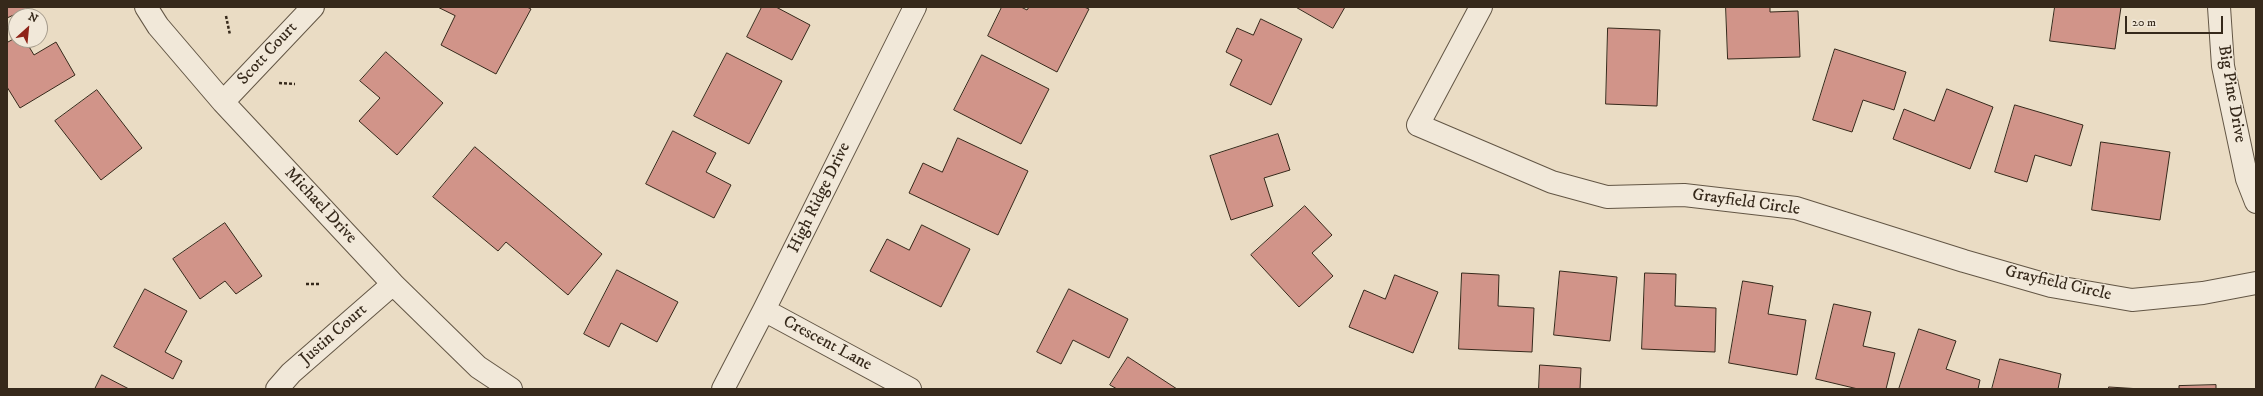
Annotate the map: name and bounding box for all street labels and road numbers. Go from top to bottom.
street label: Scott Court [234,18,302,90]
street label: Big Pine Drive [2212,44,2250,144]
street label: High Ridge Drive [784,139,856,257]
street label: Michael Drive [279,164,361,248]
street label: Grayfield Circle [1691,185,1801,221]
street label: Grayfield Circle [2003,262,2113,306]
street label: Justin Court [296,300,372,370]
street label: Crescent Lane [779,312,875,376]

